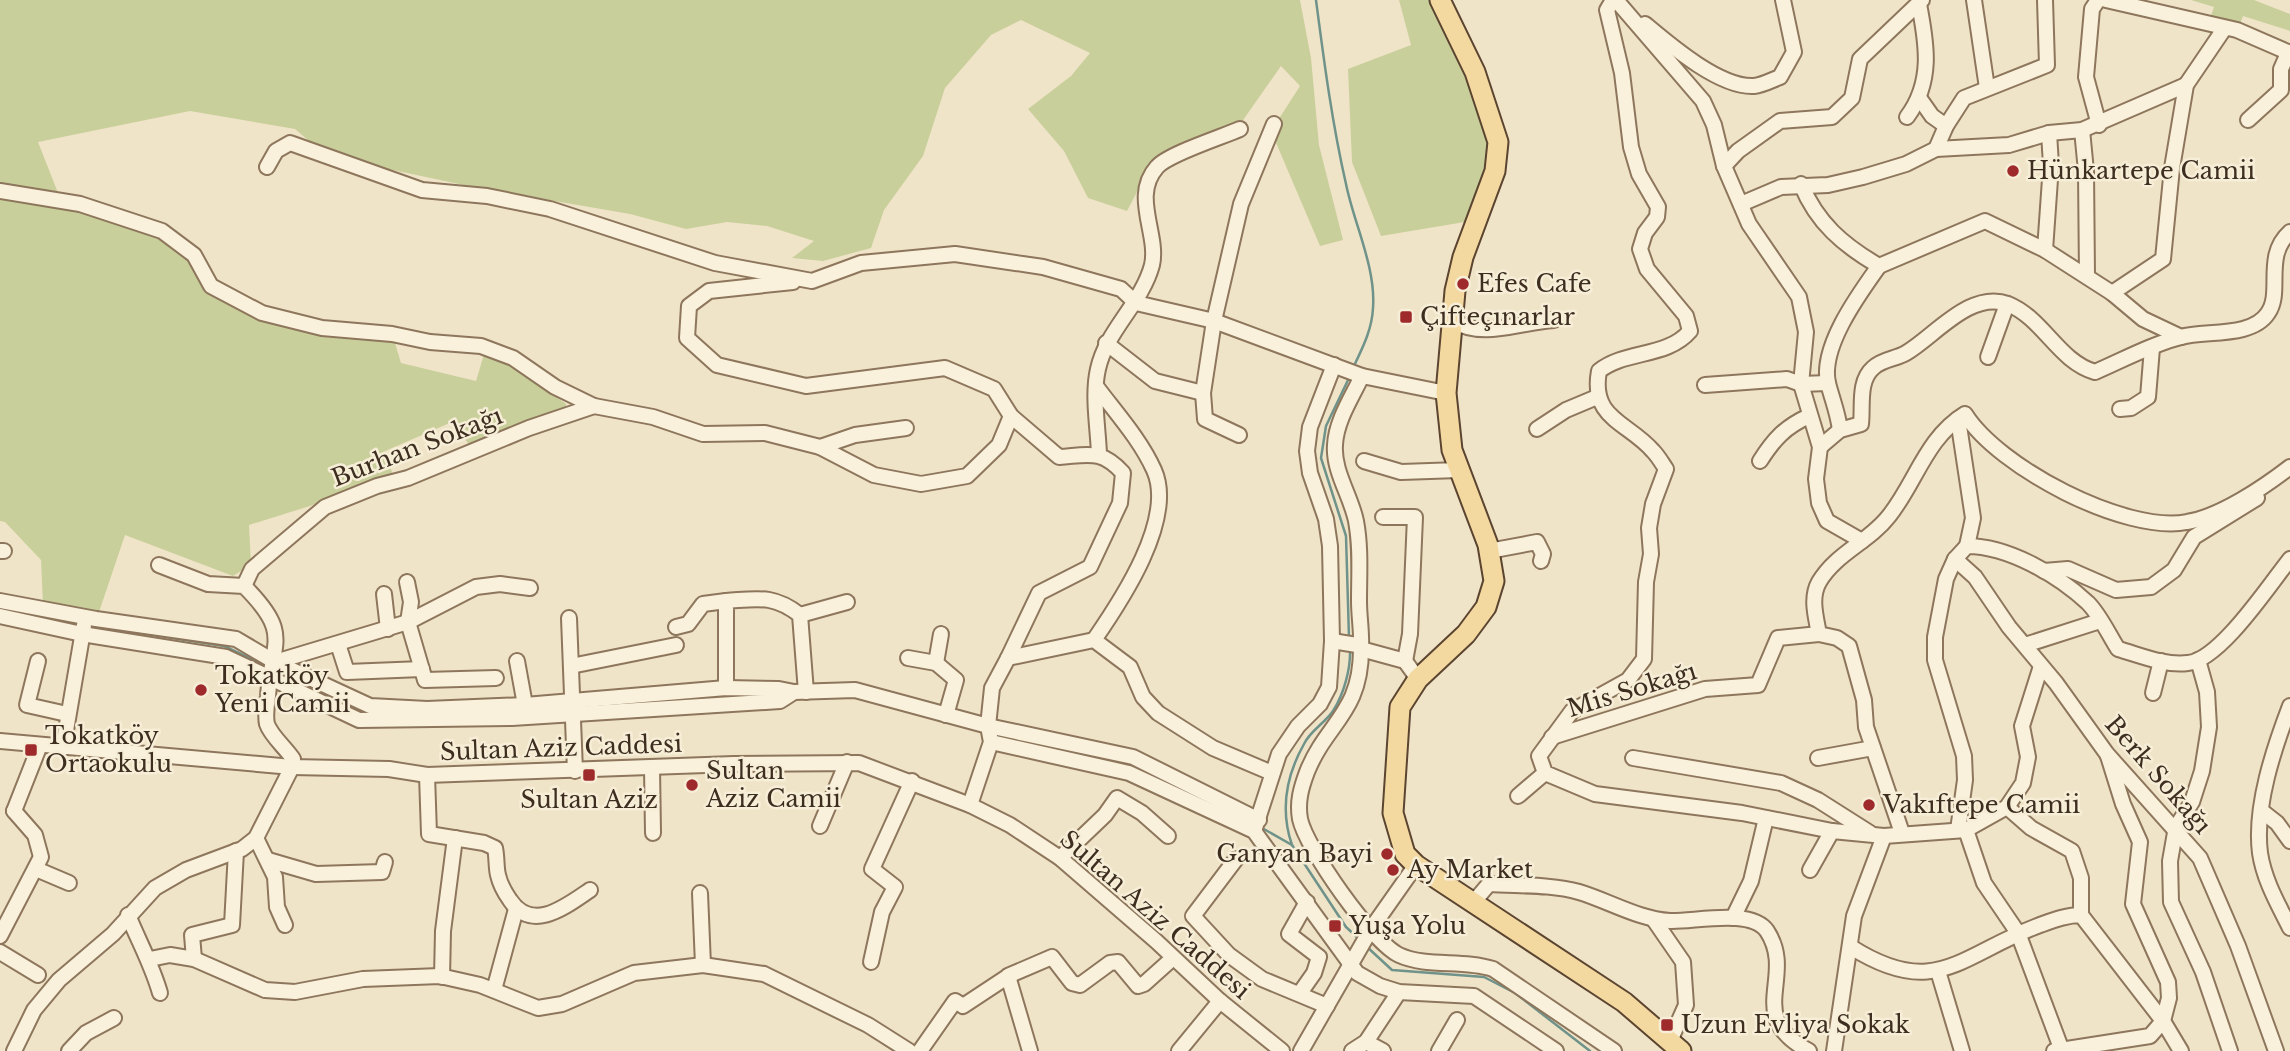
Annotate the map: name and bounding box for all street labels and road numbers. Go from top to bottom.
street label: Burhan Sokağı [327,401,506,492]
street label: Mis Sokağı [1564,656,1700,723]
street label: Berk Sokağı [2099,710,2217,840]
street label: Sultan Aziz Caddesi [439,729,683,766]
street label: Sultan Aziz Caddesi [1054,824,1256,1005]

